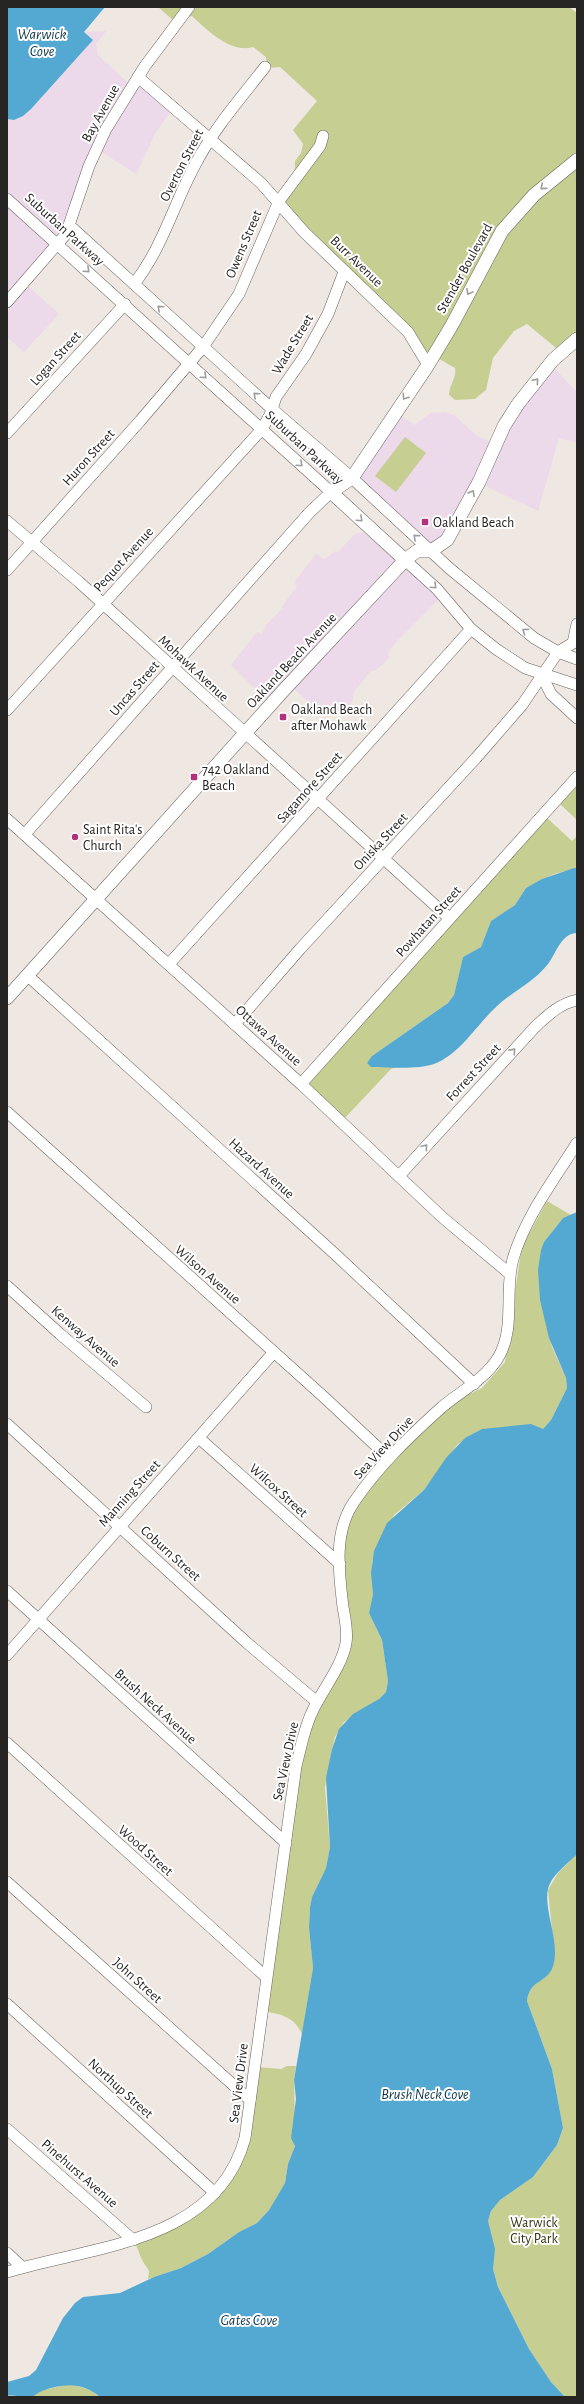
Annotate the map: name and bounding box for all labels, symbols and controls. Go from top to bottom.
water label: Warwick Cove [17,27,67,59]
street label: Bay Avenue [80,83,122,144]
street label: Overton Street [158,127,206,204]
one-way arrow [541,182,548,189]
street label: Suburban Parkway [22,191,107,269]
street label: Owens Street [223,208,265,280]
street label: Stender Boulevard [434,221,495,316]
street label: Burr Avenue [327,234,385,290]
one-way arrow [82,265,90,273]
one-way arrow [466,287,473,295]
one-way arrow [157,305,165,312]
street label: Wade Street [270,312,316,377]
street label: Logan Street [28,328,84,389]
one-way arrow [199,372,207,379]
one-way arrow [531,378,538,385]
one-way arrow [254,392,261,399]
one-way arrow [402,393,410,400]
street label: Suburban Parkway [263,408,346,487]
street label: Huron Street [60,427,118,488]
one-way arrow [296,459,303,466]
one-way arrow [468,490,475,497]
one-way arrow [355,514,363,522]
place label: Oakland Beach [433,516,514,530]
marker: Oakland Beach [420,517,430,527]
street label: Pequot Avenue [91,525,156,595]
one-way arrow [413,535,421,542]
one-way arrow [429,581,436,588]
street label: Oakland Beach Avenue [244,610,339,711]
one-way arrow [522,628,529,636]
street label: Mohawk Avenue [156,633,231,705]
street label: Uncas Street [107,658,163,719]
place label: Oakland Beach after Mohawk [291,703,372,733]
marker: Oakland Beach after Mohawk [278,712,288,722]
street label: Sagamore Street [274,749,345,826]
place label: 742 Oakland Beach [202,763,269,793]
marker: 742 Oakland Beach [189,772,199,782]
street label: Oniska Street [351,810,411,873]
place label: Saint Rita's Church [83,823,142,853]
marker: Saint Rita's Church [70,832,80,842]
street label: Powhatan Street [393,883,464,960]
street label: Ottawa Avenue [233,1003,304,1069]
street label: Forrest Street [444,1041,504,1104]
one-way arrow [508,1048,516,1056]
street label: Hazard Avenue [226,1136,297,1202]
one-way arrow [420,1144,428,1152]
street label: Wilson Avenue [172,1243,243,1307]
street label: Kenway Avenue [49,1303,122,1370]
street label: Sea View Drive [351,1414,416,1482]
street label: Manning Street [96,1457,163,1530]
street label: Wilcox Street [247,1461,310,1521]
street label: Coburn Street [138,1523,203,1584]
street label: Brush Neck Avenue [112,1667,199,1747]
street label: Sea View Drive [271,1721,301,1802]
street label: Wood Street [115,1823,176,1879]
street label: John Street [110,1955,165,2007]
street label: Sea View Drive [227,2042,251,2124]
street label: Northup Street [85,2056,156,2122]
water label: Brush Neck Cove [381,2087,469,2102]
street label: Pinehurst Avenue [39,2137,120,2211]
park label: Warwick City Park [510,2216,558,2246]
water label: Gates Cove [220,2313,278,2328]

